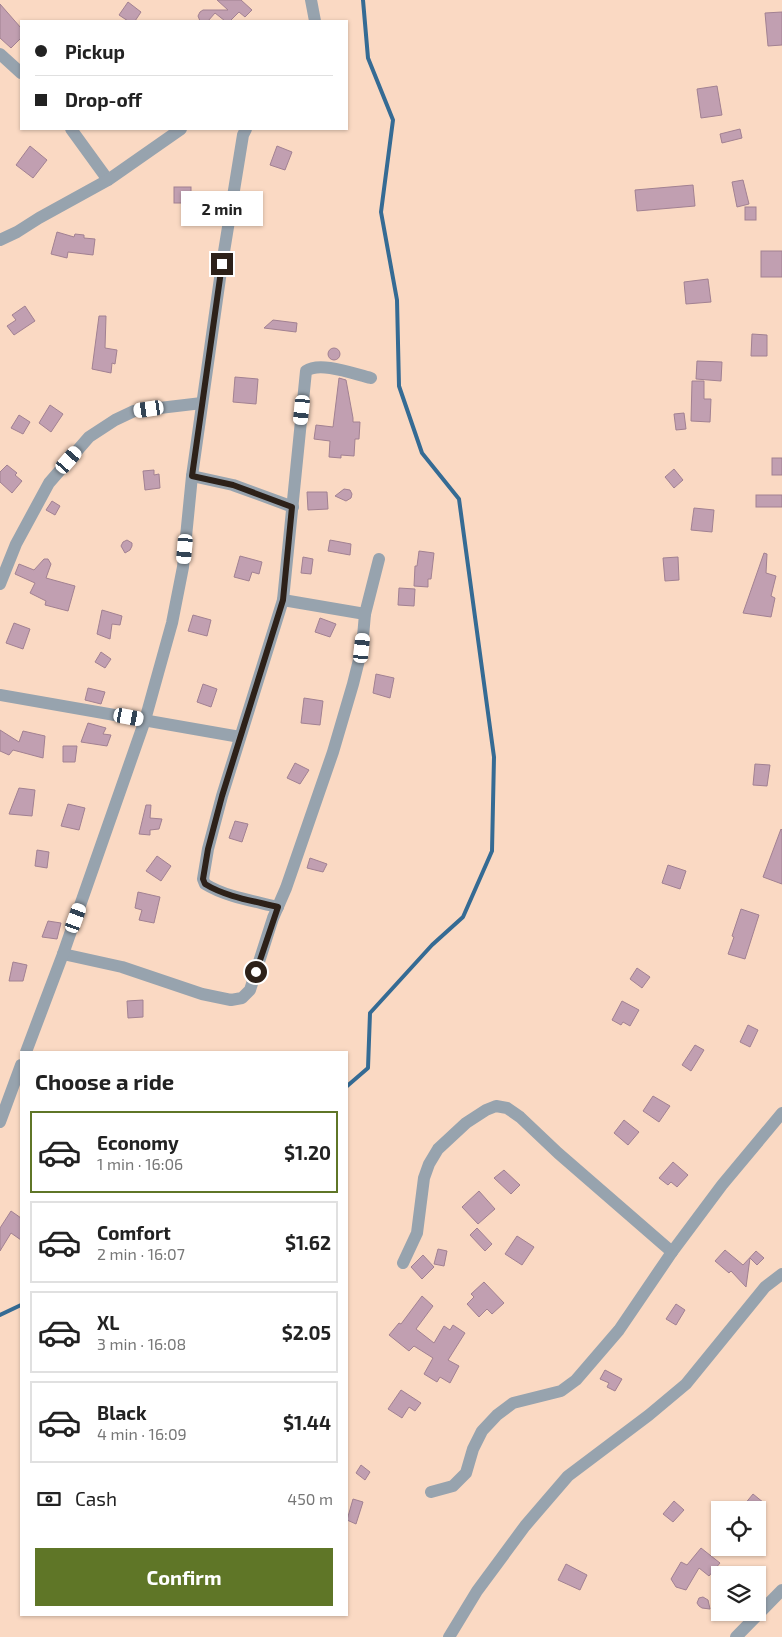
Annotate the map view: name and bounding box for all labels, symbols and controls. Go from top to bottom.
text: Pickup [65,40,125,63]
text: Drop-off [65,88,142,111]
callout: 2 min [181,192,263,226]
text: 2 min [202,199,242,218]
route end [211,253,233,275]
car [292,394,311,426]
car [133,399,164,419]
car [53,444,84,476]
car [176,533,193,565]
car [352,632,371,664]
car [112,707,145,727]
car [63,901,88,935]
route start [245,961,267,983]
text: Choose a ride [35,1068,174,1094]
icon: car [37,1130,82,1175]
text: Economy [97,1131,179,1154]
text: $1.20 [284,1141,331,1164]
text: 1 min · 16:06 [97,1154,183,1173]
icon: car [37,1220,82,1265]
text: Comfort [97,1221,171,1244]
text: $1.62 [285,1231,331,1254]
text: 2 min · 16:07 [97,1244,185,1263]
icon: car [37,1310,82,1355]
text: XL [97,1311,119,1334]
text: $2.05 [282,1321,331,1344]
text: 3 min · 16:08 [97,1334,186,1353]
icon: car [37,1400,82,1445]
text: Black [97,1401,147,1424]
text: $1.44 [283,1411,331,1434]
text: 4 min · 16:09 [97,1424,187,1443]
icon: cash [35,1485,63,1513]
text: Cash [75,1487,117,1510]
text: 450 m [287,1489,333,1508]
map controls [711,1501,766,1621]
button: locate [711,1501,766,1556]
button: Confirm [35,1548,333,1606]
button: layers [711,1566,766,1621]

